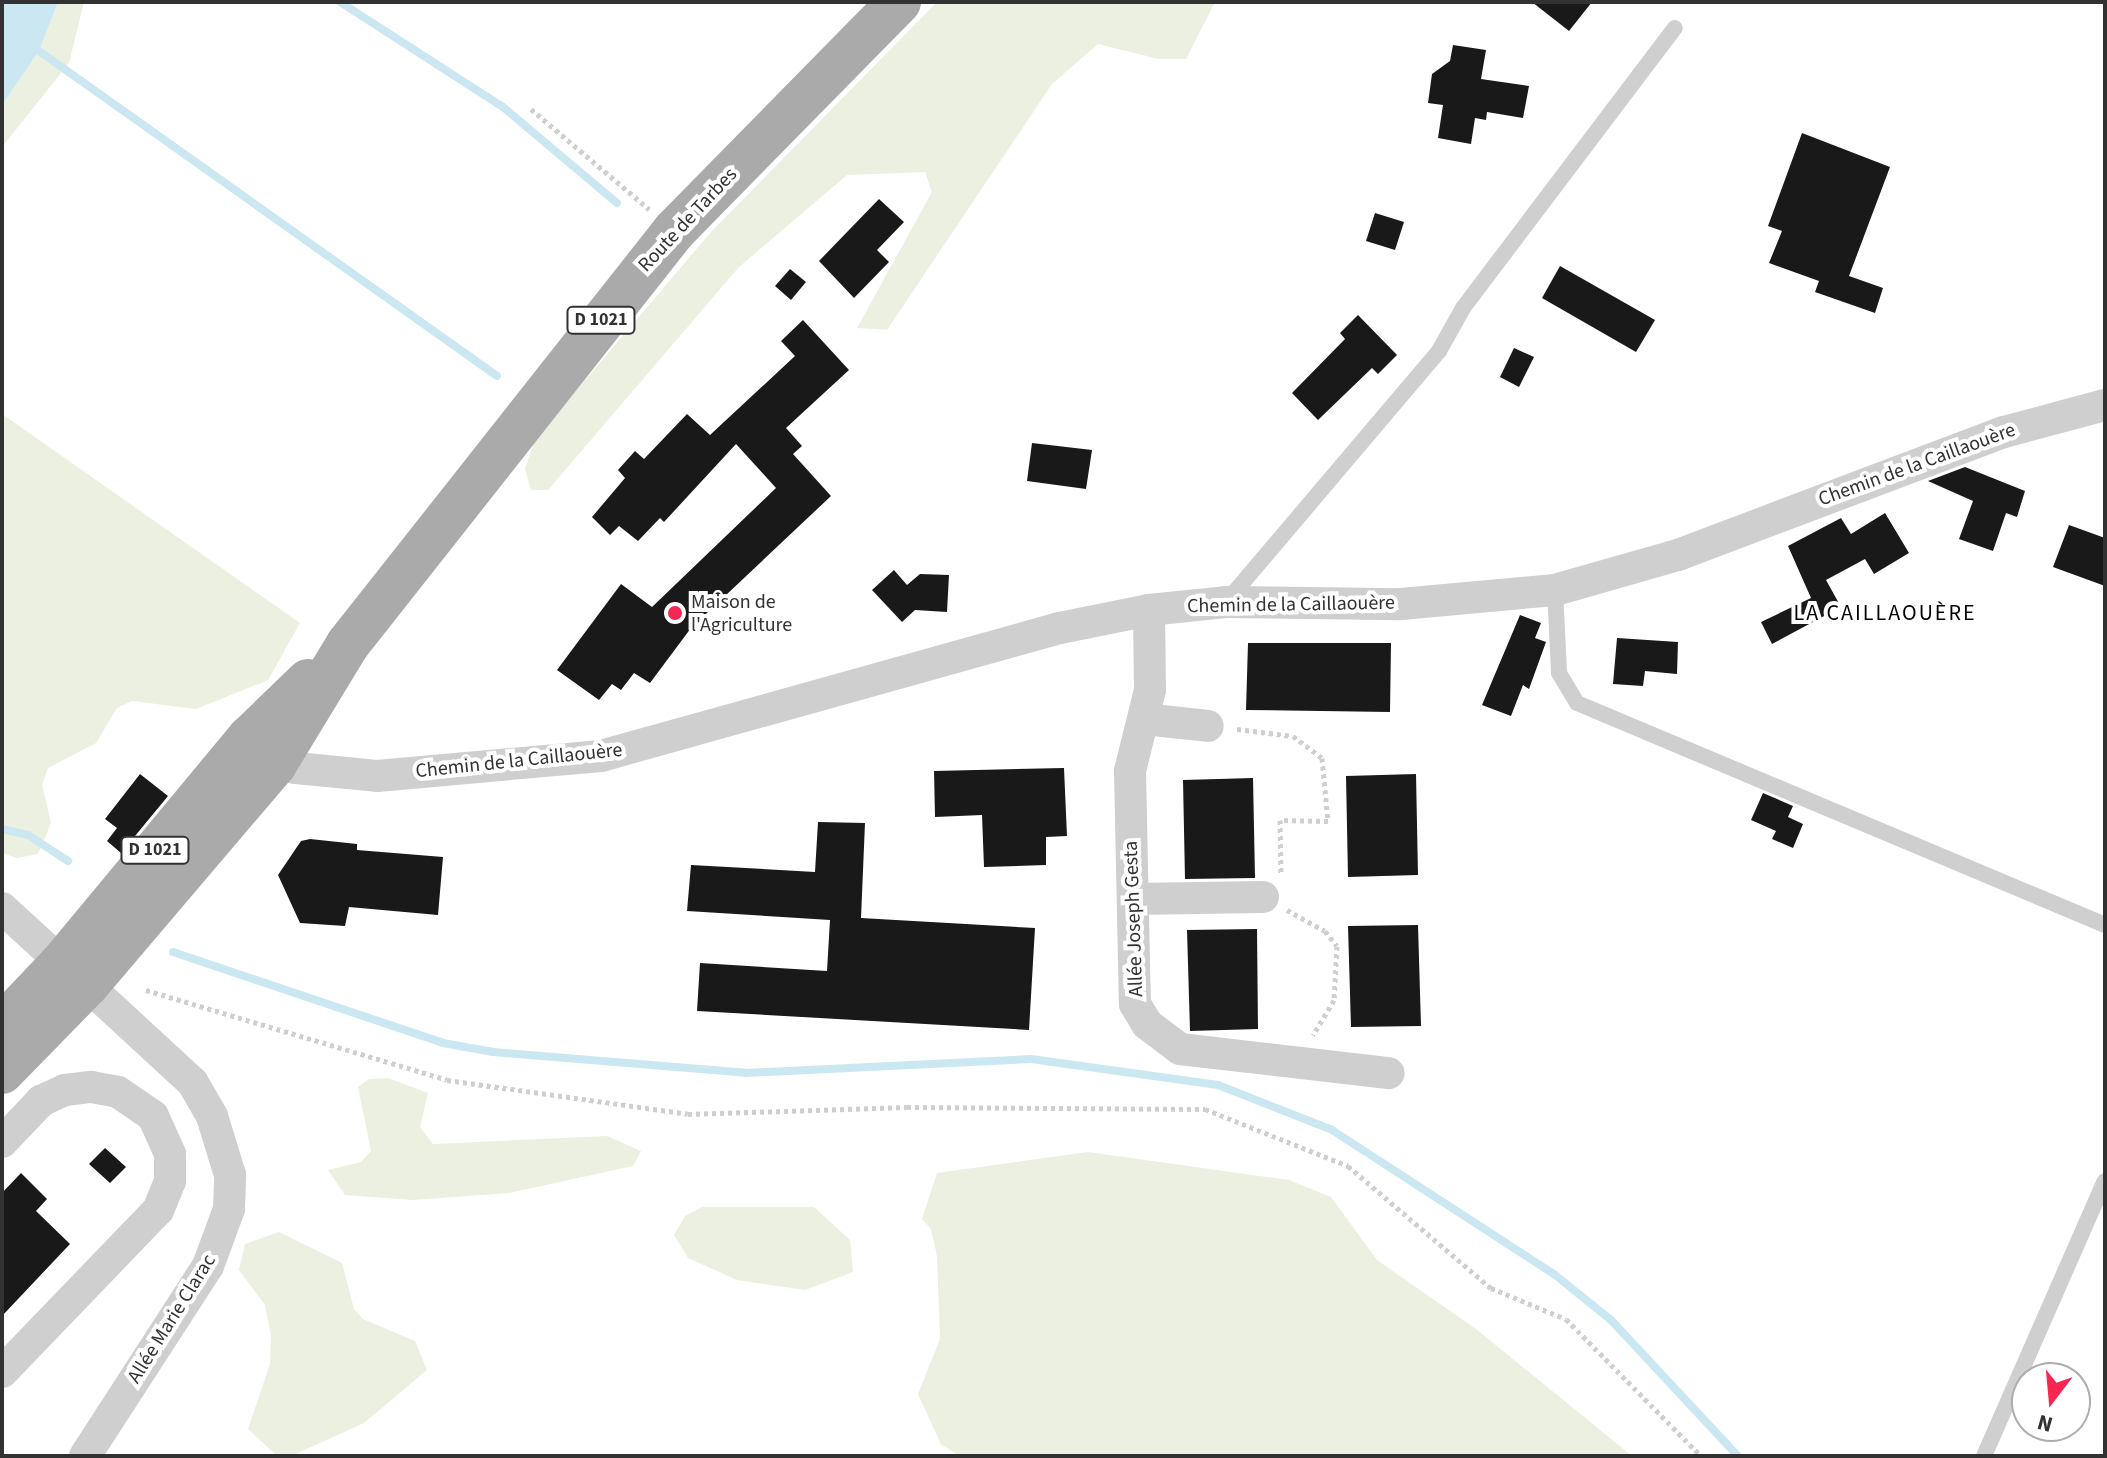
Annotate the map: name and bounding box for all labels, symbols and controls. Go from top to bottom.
street label: Route de Tarbes [634,163,742,277]
road number: D 1021 [565,306,637,334]
street label: Chemin de la Caillaouère [1815,418,2019,512]
place label: Maison de l'Agriculture [691,590,792,637]
street label: Chemin de la Caillaouère [1187,591,1395,619]
district label: LA CAILLAOUÈRE [1793,601,1977,627]
marker: Maison de l'Agriculture [666,604,684,622]
street label: Chemin de la Caillaouère [414,738,624,784]
road number: D 1021 [119,836,191,864]
street label: Allée Joseph Gesta [1119,841,1149,997]
street label: Allée Marie Clarac [123,1250,221,1388]
north arrow [2011,1362,2091,1442]
text: N [2033,1406,2056,1441]

